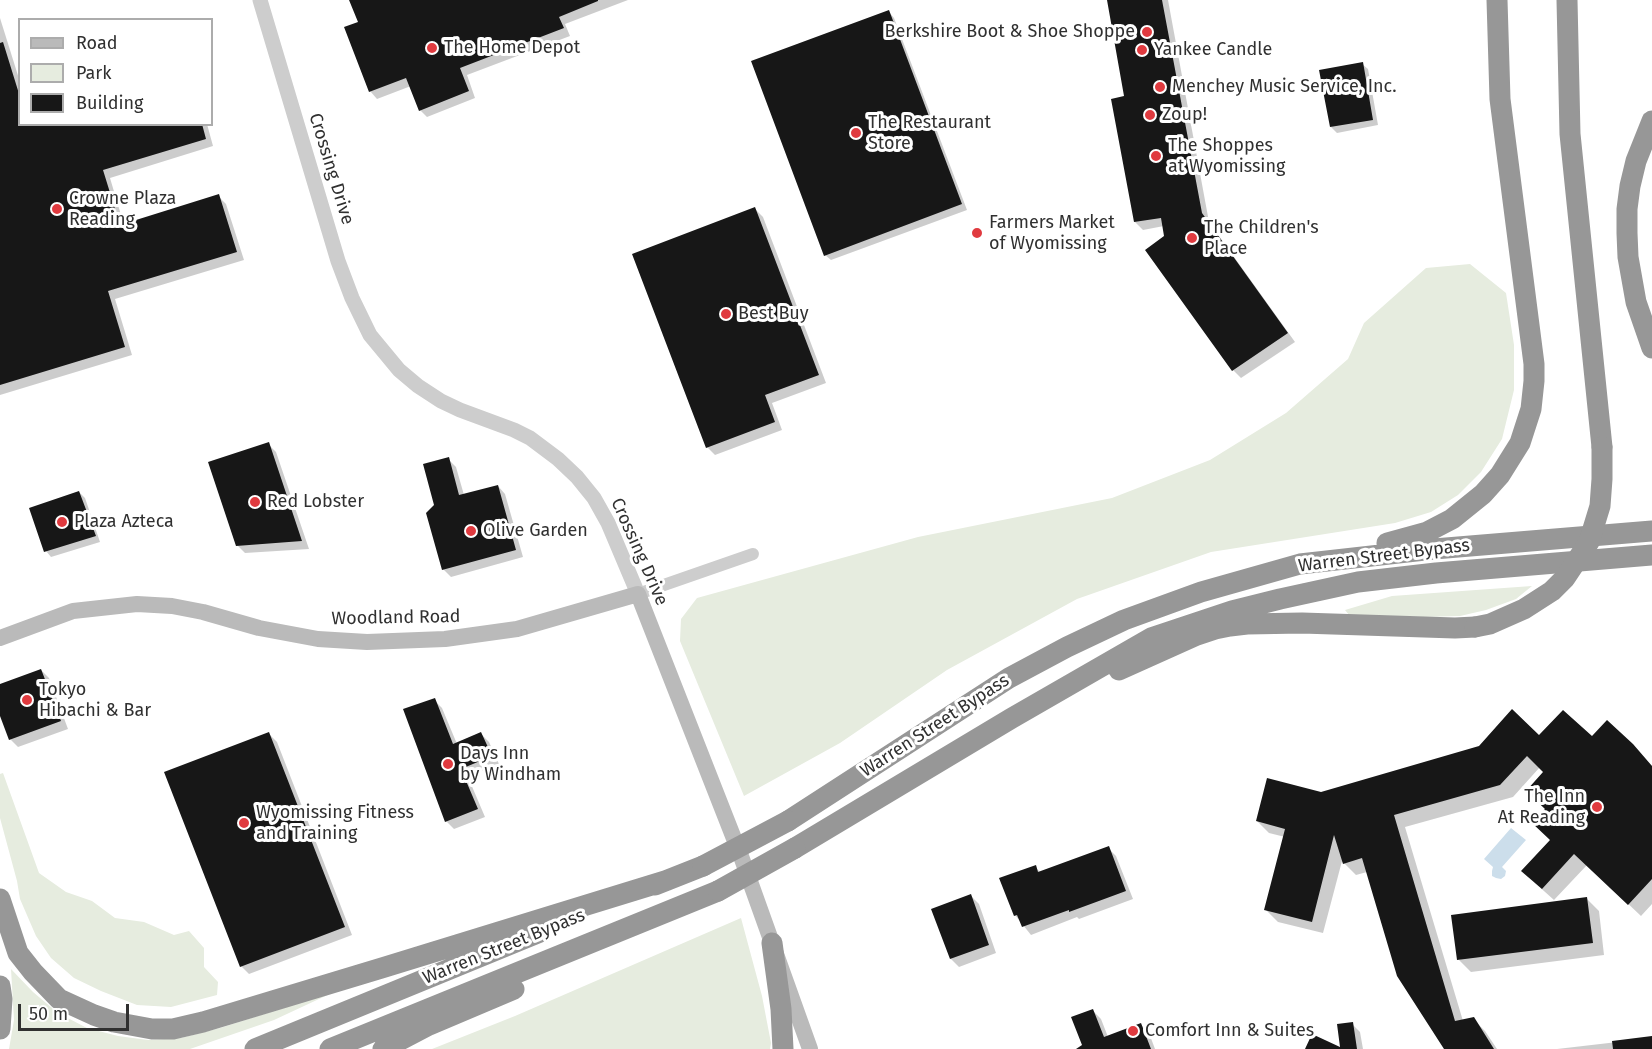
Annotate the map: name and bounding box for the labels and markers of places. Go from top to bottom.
place label: Berkshire Boot & Shoe Shoppe [885,21,1135,43]
marker: Berkshire Boot & Shoe Shoppe [1140,25,1154,39]
place label: The Home Depot [444,37,580,59]
place label: Yankee Candle [1154,39,1272,61]
marker: The Home Depot [425,41,439,55]
marker: Yankee Candle [1135,43,1149,57]
place label: Menchey Music Service, Inc. [1172,76,1397,98]
marker: Menchey Music Service, Inc. [1153,80,1167,94]
place label: Zoup! [1162,104,1207,126]
marker: Zoup! [1143,108,1157,122]
place label: The Restaurant Store [868,112,991,154]
marker: The Restaurant Store [849,126,863,140]
place label: The Shoppes at Wyomissing [1168,135,1285,178]
marker: The Shoppes at Wyomissing [1149,149,1163,163]
place label: Crowne Plaza Reading [69,188,176,230]
marker: Crowne Plaza Reading [50,202,64,216]
place label: Farmers Market of Wyomissing [989,212,1115,254]
place label: The Children's Place [1204,217,1319,260]
marker: Farmers Market of Wyomissing [970,226,984,240]
marker: The Children's Place [1185,231,1199,245]
place label: Best Buy [738,303,809,325]
marker: Best Buy [719,307,733,321]
place label: Red Lobster [267,491,364,513]
marker: Red Lobster [248,495,262,509]
place label: Plaza Azteca [74,511,174,533]
marker: Plaza Azteca [55,515,69,529]
place label: Olive Garden [483,520,588,542]
marker: Olive Garden [464,524,478,538]
place label: Tokyo Hibachi & Bar [39,679,151,722]
marker: Tokyo Hibachi & Bar [20,693,34,707]
place label: Days Inn by Windham [460,743,561,786]
marker: Days Inn by Windham [441,757,455,771]
place label: The Inn At Reading [1498,786,1585,828]
marker: The Inn At Reading [1590,800,1604,814]
place label: Wyomissing Fitness and Training [256,802,414,844]
marker: Wyomissing Fitness and Training [237,816,251,830]
place label: Comfort Inn & Suites [1145,1020,1314,1042]
marker: Comfort Inn & Suites [1126,1024,1140,1038]

